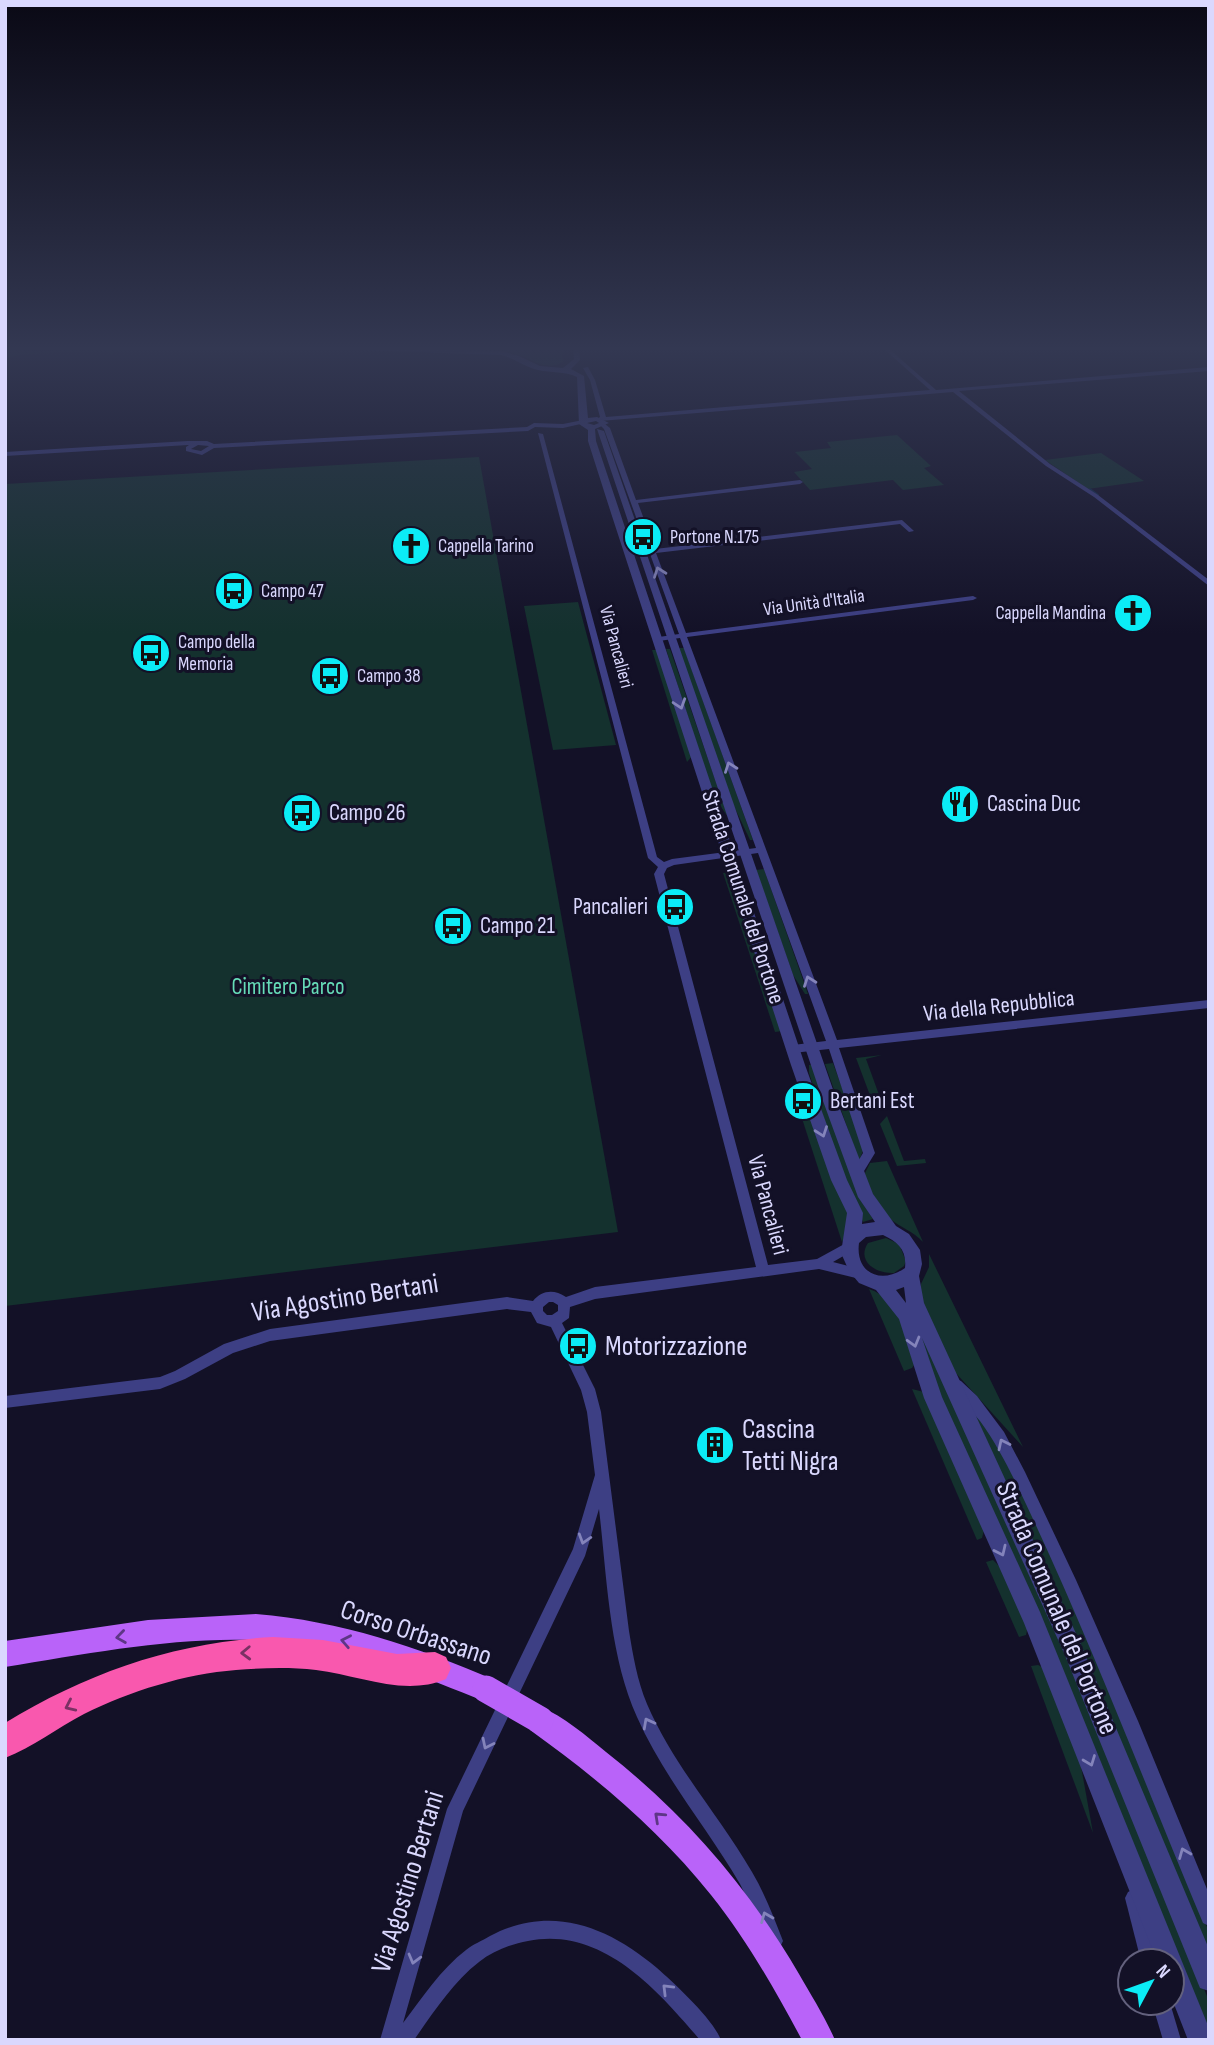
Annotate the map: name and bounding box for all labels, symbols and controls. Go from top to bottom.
bus stop icon: Portone N.175 [622,516,664,558]
church icon: Cappella Tarino [390,525,432,567]
place label: Portone N.175 [670,526,759,549]
place label: Cappella Tarino [438,535,534,558]
one-way arrow [653,567,667,579]
bus stop icon: Campo 47 [213,570,255,612]
place label: Campo 47 [261,580,324,603]
street label: Via Unità d'Italia [762,585,866,621]
church icon: Cappella Mandina [1112,592,1154,634]
place label: Cappella Mandina [995,602,1106,625]
street label: Via Pancalieri [594,603,638,691]
place label: Campo della Memoria [178,631,255,676]
bus stop icon: Campo della Memoria [130,632,172,674]
bus stop icon: Campo 38 [309,655,351,697]
place label: Campo 38 [357,665,420,688]
one-way arrow [672,697,686,710]
one-way arrow [724,762,738,774]
restaurant icon: Cascina Duc [939,783,981,825]
street label: Strada Comunale del Portone [695,787,791,1007]
place label: Cascina Duc [987,790,1081,818]
bus stop icon: Campo 26 [281,792,323,834]
place label: Campo 26 [329,799,406,827]
bus stop icon: Pancalieri [654,886,696,928]
place label: Pancalieri [573,893,648,921]
bus stop icon: Campo 21 [432,905,474,947]
place label: Campo 21 [480,912,555,940]
park label: Cimitero Parco [231,973,345,1001]
one-way arrow [803,975,817,987]
street label: Via della Repubblica [922,984,1076,1028]
bus stop icon: Bertani Est [782,1080,824,1122]
place label: Bertani Est [830,1087,915,1115]
one-way arrow [814,1126,828,1138]
street label: Via Pancalieri [741,1152,795,1258]
street label: Via Agostino Bertani [249,1267,441,1329]
bus stop icon: Motorizzazione [557,1325,599,1367]
place label: Motorizzazione [605,1330,747,1363]
one-way arrow [905,1336,920,1348]
place label: Cascina Tetti Nigra [742,1413,838,1478]
building icon: Cascina Tetti Nigra [694,1424,736,1466]
one-way arrow [997,1439,1011,1451]
street label: Strada Comunale del Portone [989,1477,1125,1739]
one-way arrow [577,1532,592,1544]
one-way arrow [993,1544,1007,1557]
street label: Corso Orbassano [336,1593,496,1673]
one-way arrow [115,1630,126,1645]
one-way arrow [340,1634,352,1649]
one-way arrow [240,1646,251,1661]
one-way arrow [65,1698,77,1712]
one-way arrow [643,1718,656,1731]
one-way arrow [481,1737,495,1749]
one-way arrow [1081,1754,1095,1766]
street label: Via Agostino Bertani [365,1787,451,1977]
one-way arrow [654,1813,667,1825]
one-way arrow [1178,1848,1192,1860]
one-way arrow [760,1912,774,1924]
north arrow [1116,1947,1186,2017]
one-way arrow [408,1953,422,1965]
text: N [1151,1960,1175,1983]
one-way arrow [662,1984,675,1997]

